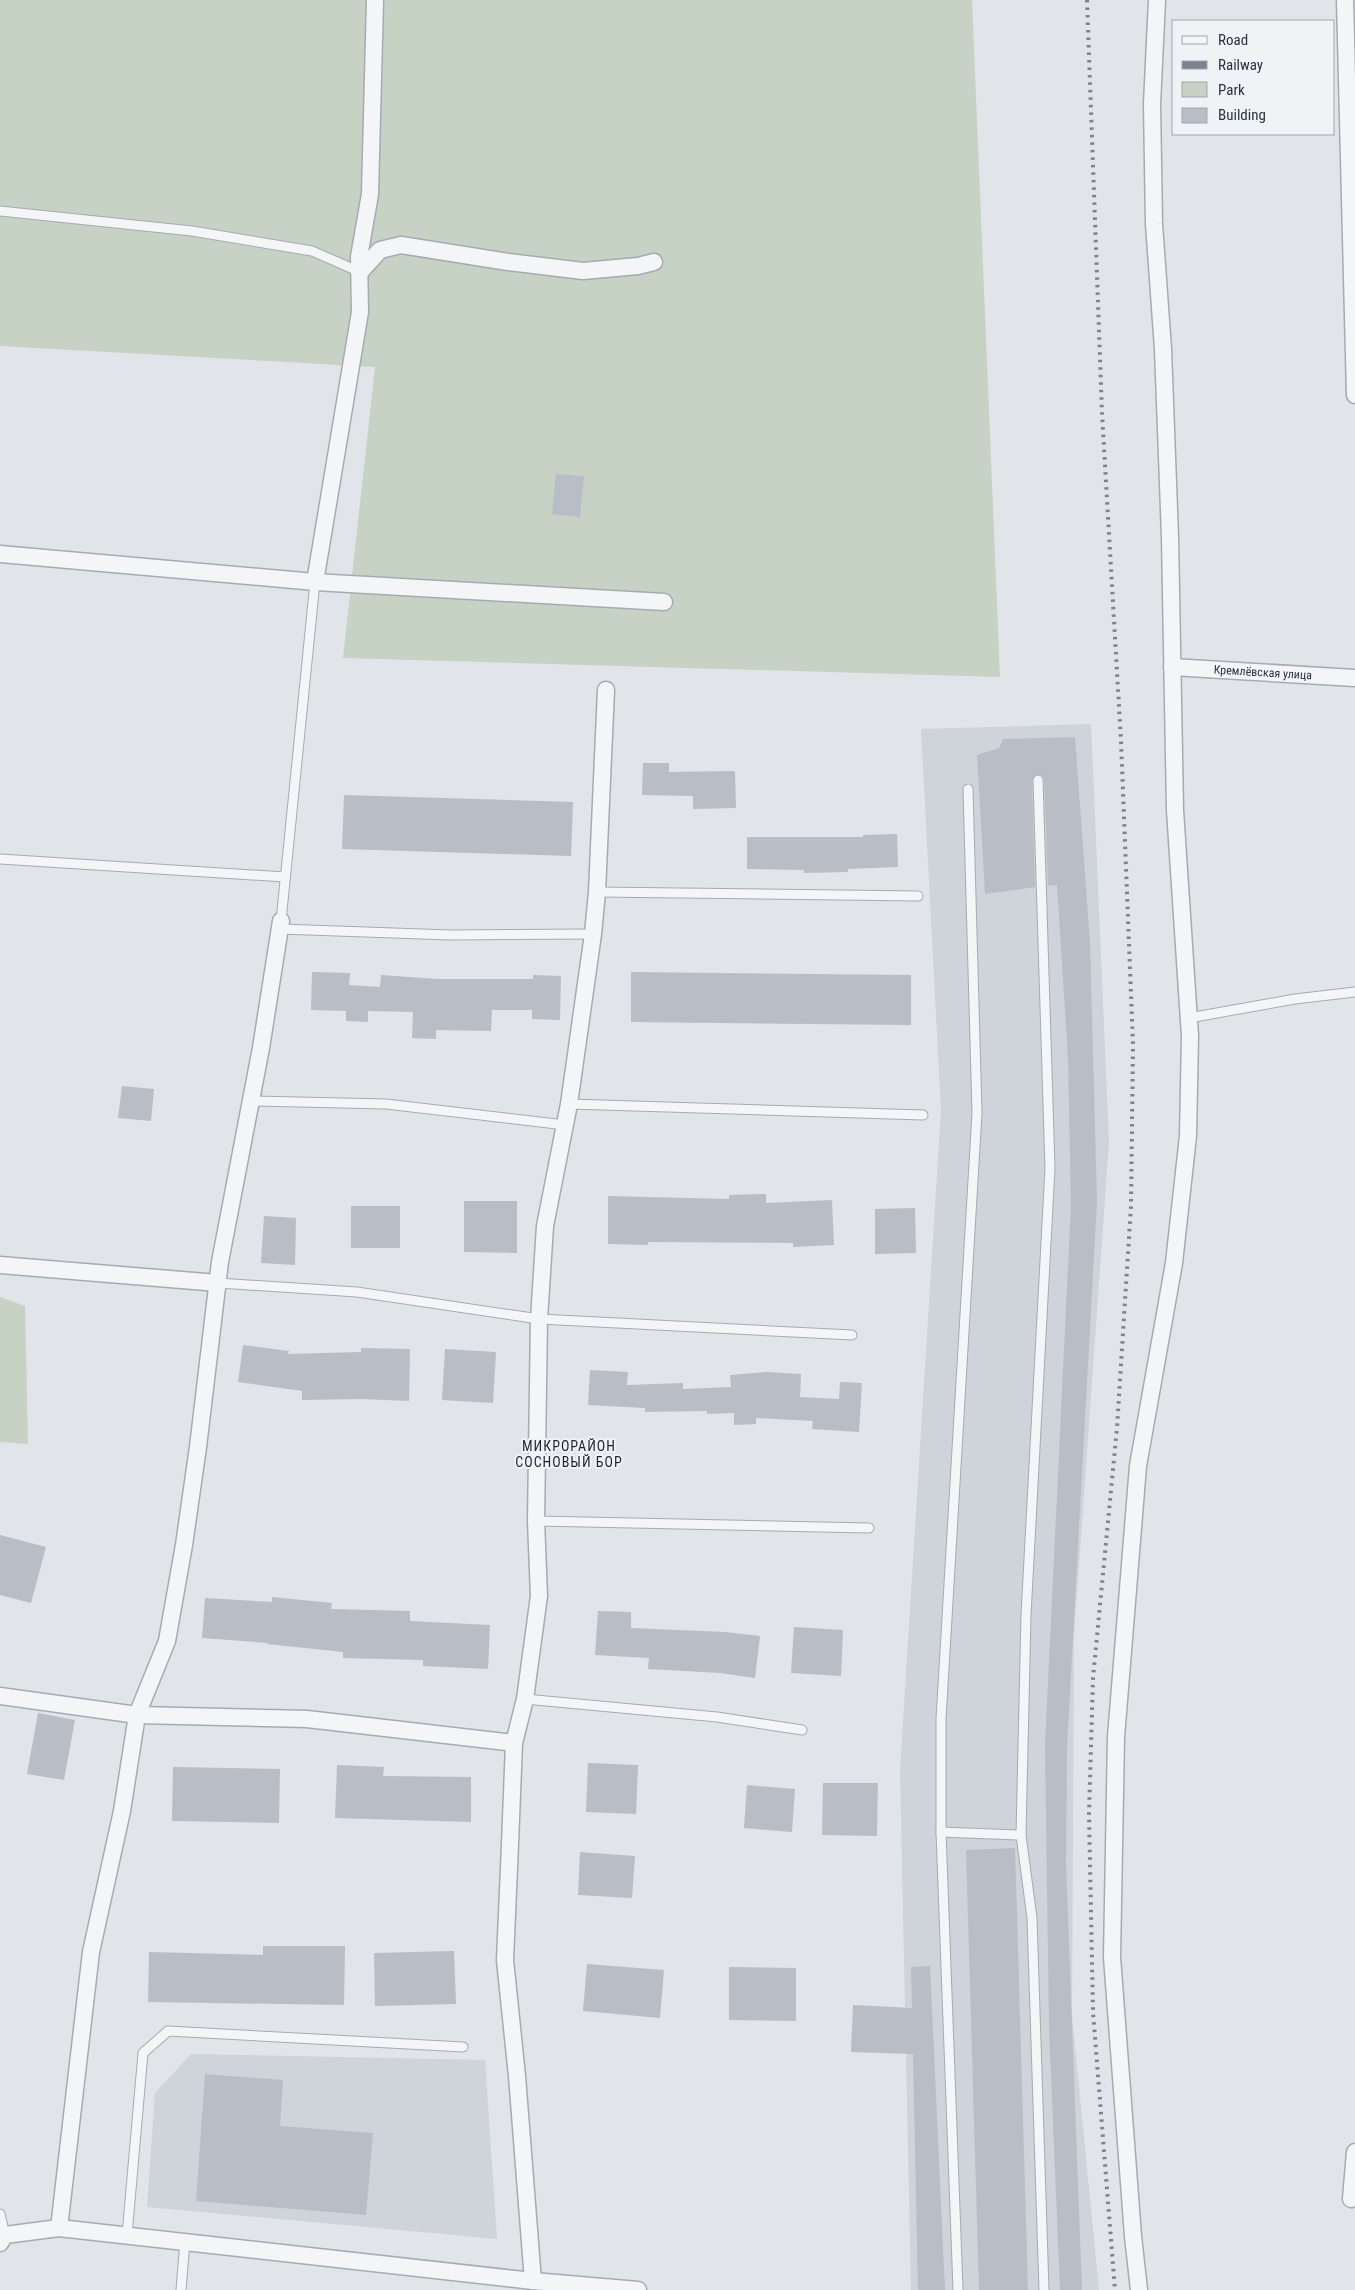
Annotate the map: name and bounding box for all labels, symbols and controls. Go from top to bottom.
legend [1172,20,1335,135]
text: Road [1218,31,1248,49]
text: Railway [1218,56,1263,74]
text: Park [1218,81,1245,99]
text: Building [1218,106,1266,124]
street label: Кремлёвская улица [1213,663,1313,682]
district label: МИКРОРАЙОН СОСНОВЫЙ БОР [515,1438,623,1470]

